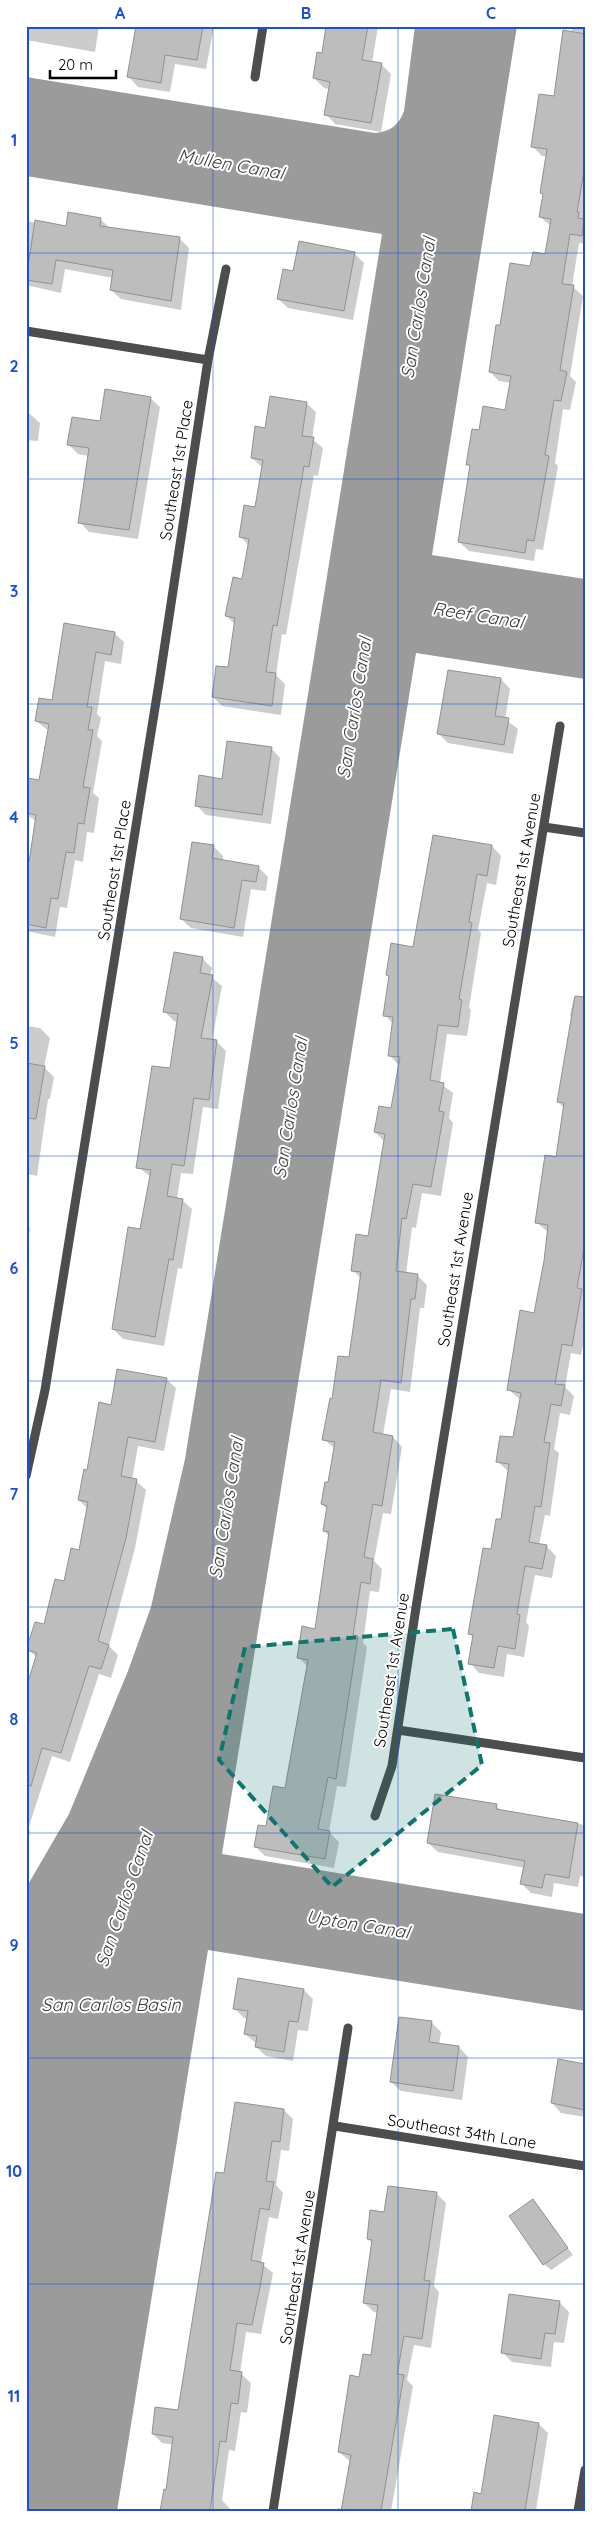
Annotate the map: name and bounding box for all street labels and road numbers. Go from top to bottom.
street label: Southeast 1st Place [155,398,197,542]
street label: Southeast 1st Avenue [498,791,544,949]
street label: Southeast 1st Place [93,798,135,942]
street label: Southeast 1st Avenue [433,1190,477,1348]
street label: Southeast 1st Avenue [369,1591,413,1749]
street label: Southeast 34th Lane [386,2109,538,2153]
street label: Southeast 1st Avenue [275,2188,319,2346]

